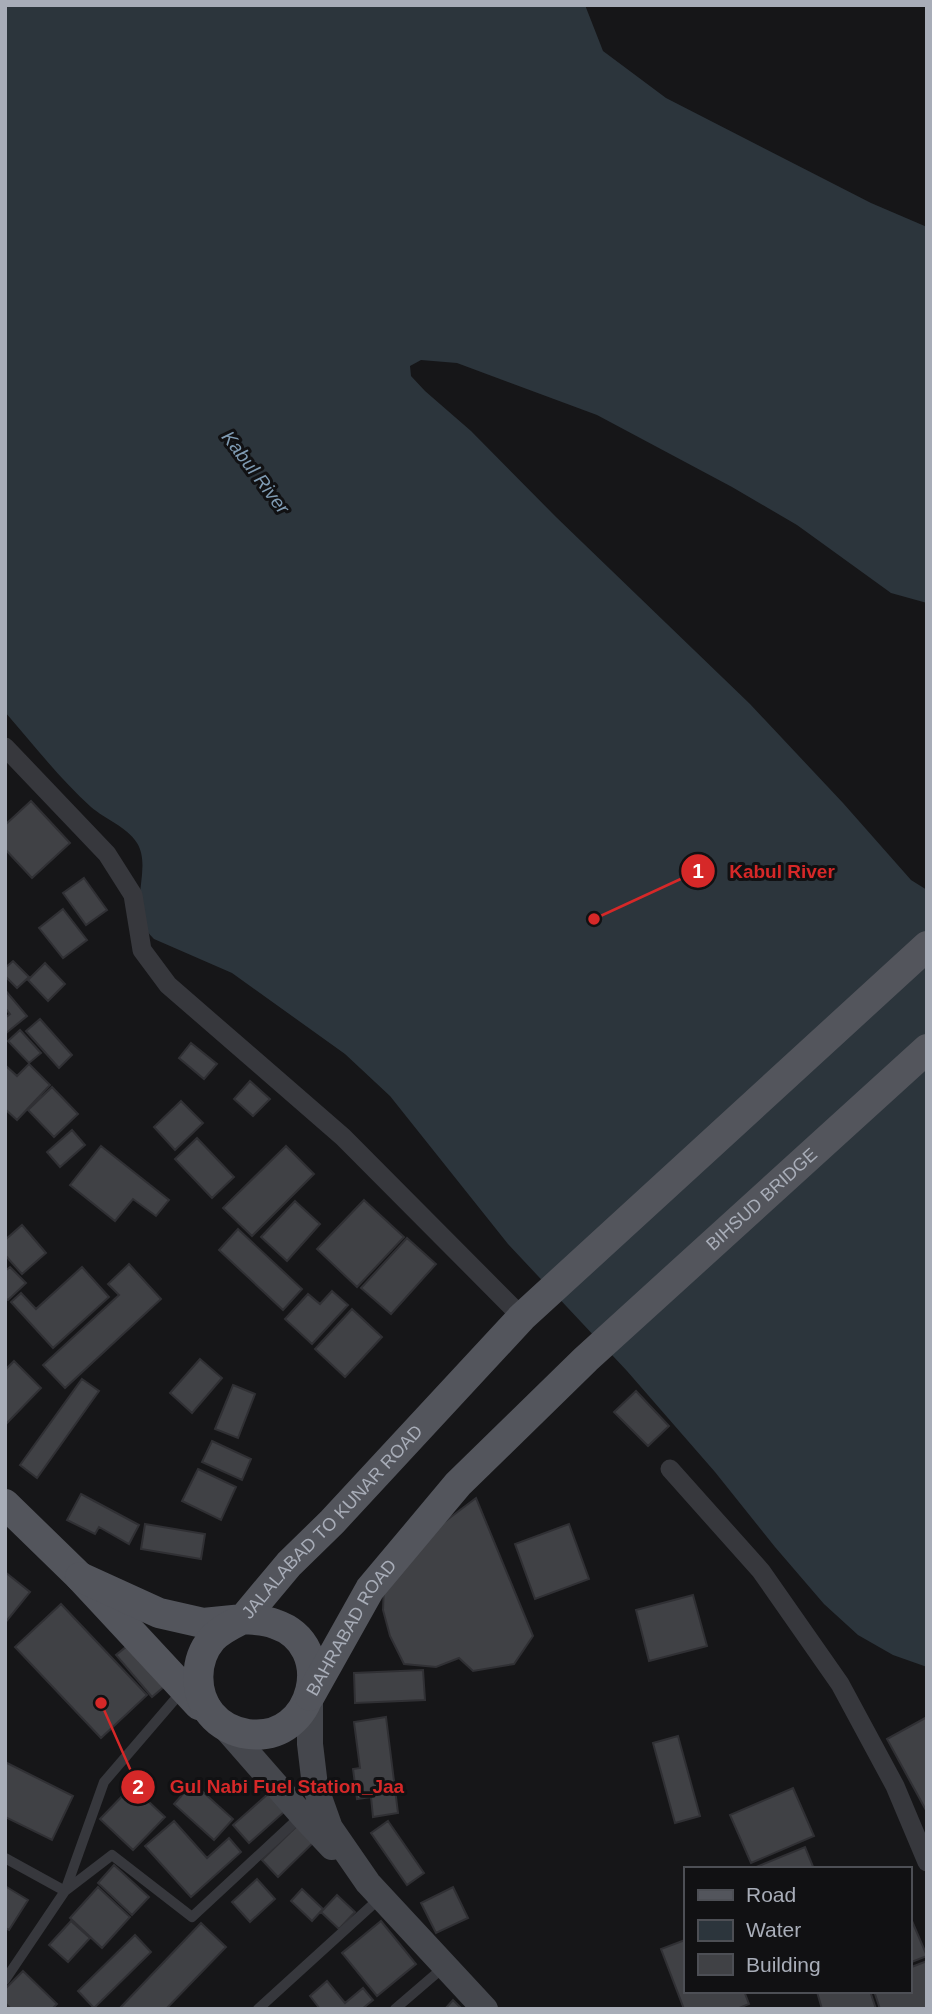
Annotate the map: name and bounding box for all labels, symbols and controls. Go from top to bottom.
water label: Kabul River [218,427,294,518]
callout: Kabul River [680,851,849,891]
text: 1 [692,859,704,882]
text: Kabul River [729,861,835,882]
street label: BIHSUD BRIDGE [702,1144,821,1254]
street label: JALALABAD TO KUNAR ROAD [238,1421,427,1623]
street label: BAHRABAD ROAD [302,1555,400,1699]
callout: Gul Nabi Fuel Station_Jaa [121,1767,418,1807]
text: 2 [132,1775,144,1798]
text: Gul Nabi Fuel Station_Jaa [170,1776,405,1797]
legend [684,1867,911,1993]
text: Road [746,1883,796,1906]
text: Water [746,1918,801,1941]
text: Building [746,1953,821,1976]

